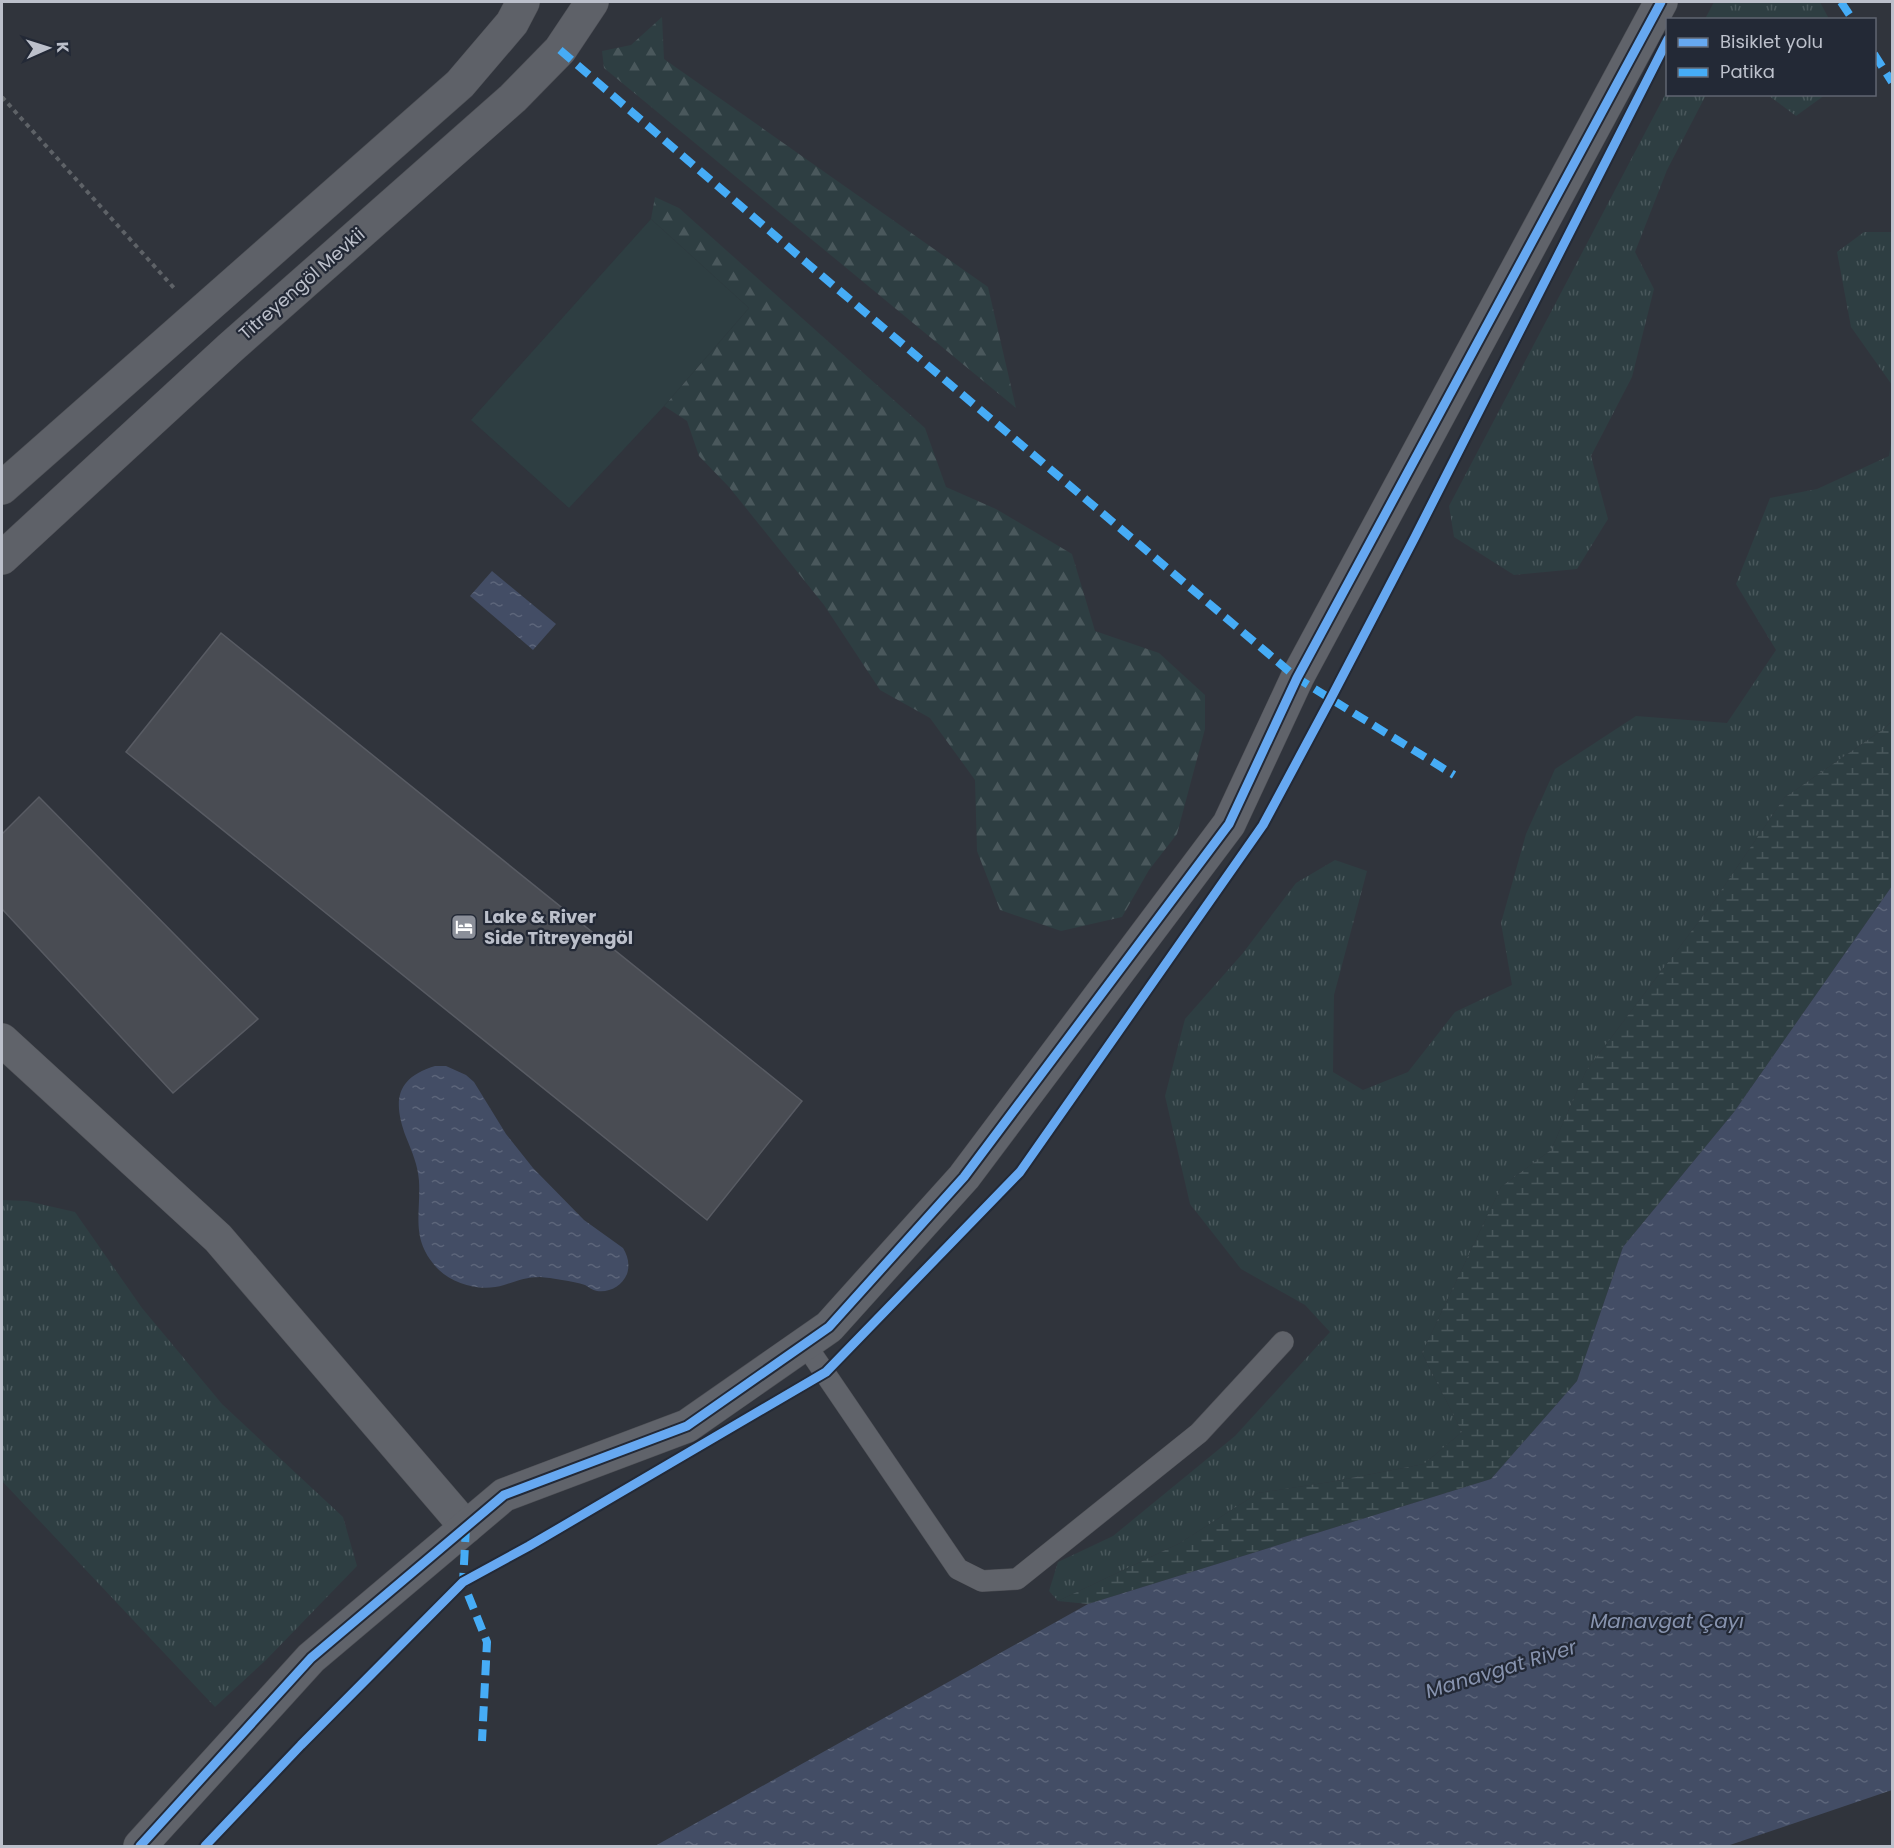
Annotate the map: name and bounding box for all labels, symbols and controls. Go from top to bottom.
north arrow [18,18,78,78]
legend [1666,18,1876,96]
text: Bisiklet yolu [1720,29,1823,54]
text: K [51,41,74,53]
text: Patika [1720,59,1775,84]
street label: Titreyengöl Mevkii [233,222,370,345]
place label: Lake & River Side Titreyengöl [484,904,633,950]
hotel icon: Lake & River Side Titreyengöl [449,912,479,942]
water label: Manavgat Çayı [1590,1607,1744,1635]
water label: Manavgat River [1422,1633,1581,1705]

